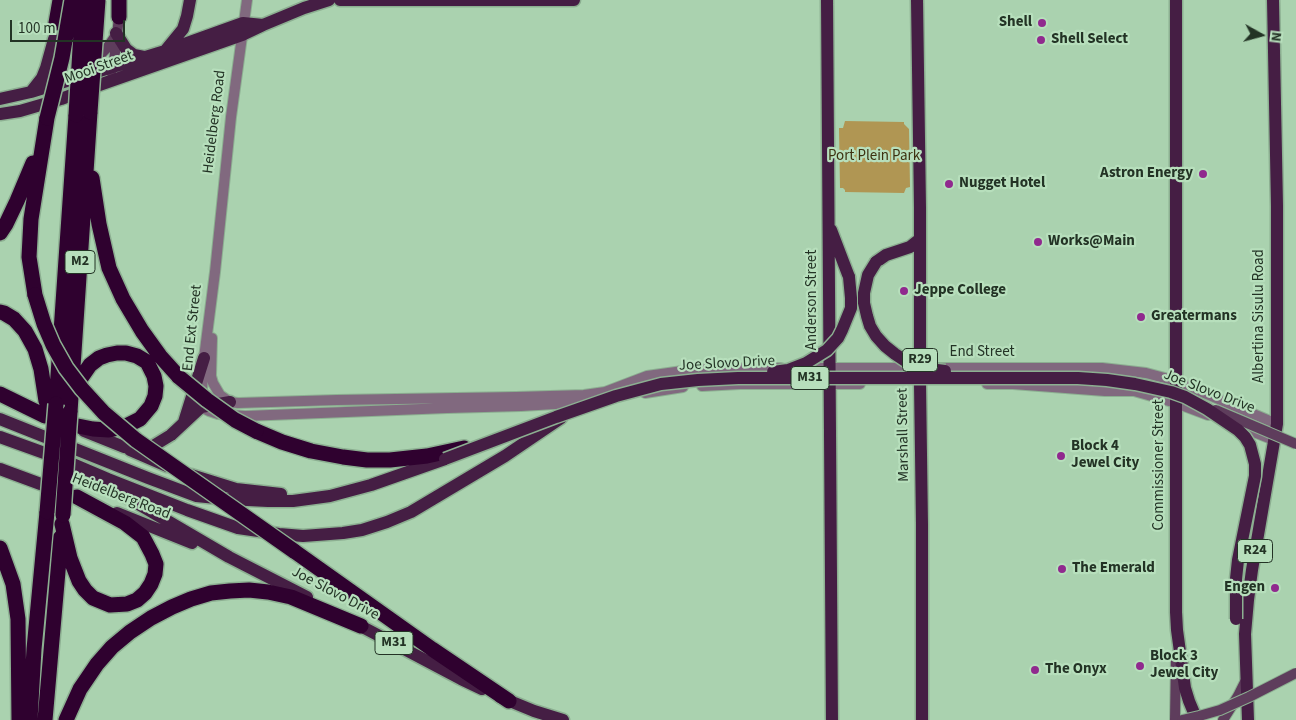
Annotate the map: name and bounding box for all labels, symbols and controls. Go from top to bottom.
scale bar [12,10,128,42]
north arrow [1236,10,1286,60]
place label: Shell [999,14,1032,32]
marker: Shell [1036,17,1048,29]
text: 100 m [18,18,56,39]
place label: Shell Select [1051,31,1128,49]
text: N [1265,31,1286,43]
marker: Shell Select [1035,34,1047,46]
street label: Mooi Street [62,47,136,89]
street label: Heidelberg Road [200,69,230,175]
park label: Port Plein Park [828,148,920,166]
place label: Astron Energy [1100,165,1193,183]
marker: Astron Energy [1197,168,1209,180]
place label: Nugget Hotel [959,175,1045,193]
marker: Nugget Hotel [943,178,955,190]
place label: Works@Main [1048,233,1135,251]
marker: Works@Main [1032,236,1044,248]
street label: Albertina Sisulu Road [1251,249,1269,383]
road number: M2 [65,250,95,274]
street label: Anderson Street [804,250,822,350]
place label: Jeppe College [914,282,1006,300]
street label: End Ext Street [180,284,206,372]
marker: Jeppe College [898,285,910,297]
place label: Greatermans [1151,308,1237,326]
marker: Greatermans [1135,311,1147,323]
street label: End Street [949,344,1015,362]
road number: R29 [902,348,938,372]
street label: Joe Slovo Drive [678,352,776,376]
road number: M31 [791,366,829,389]
street label: Joe Slovo Drive [1161,366,1257,418]
street label: Marshall Street [894,388,914,482]
street label: Commissioner Street [1151,399,1169,531]
place label: Block 4 Jewel City [1071,438,1139,473]
marker: Block 4 Jewel City [1055,450,1067,462]
street label: Heidelberg Road [69,470,173,524]
road number: R24 [1238,540,1272,562]
place label: The Emerald [1072,560,1155,578]
street label: Joe Slovo Drive [288,563,382,625]
marker: The Emerald [1056,563,1068,575]
place label: Engen [1224,579,1265,597]
marker: Engen [1269,582,1281,594]
road number: M31 [375,632,413,654]
place label: Block 3 Jewel City [1150,648,1218,683]
marker: Block 3 Jewel City [1134,660,1146,672]
place label: The Onyx [1045,661,1107,679]
marker: The Onyx [1029,664,1041,676]

